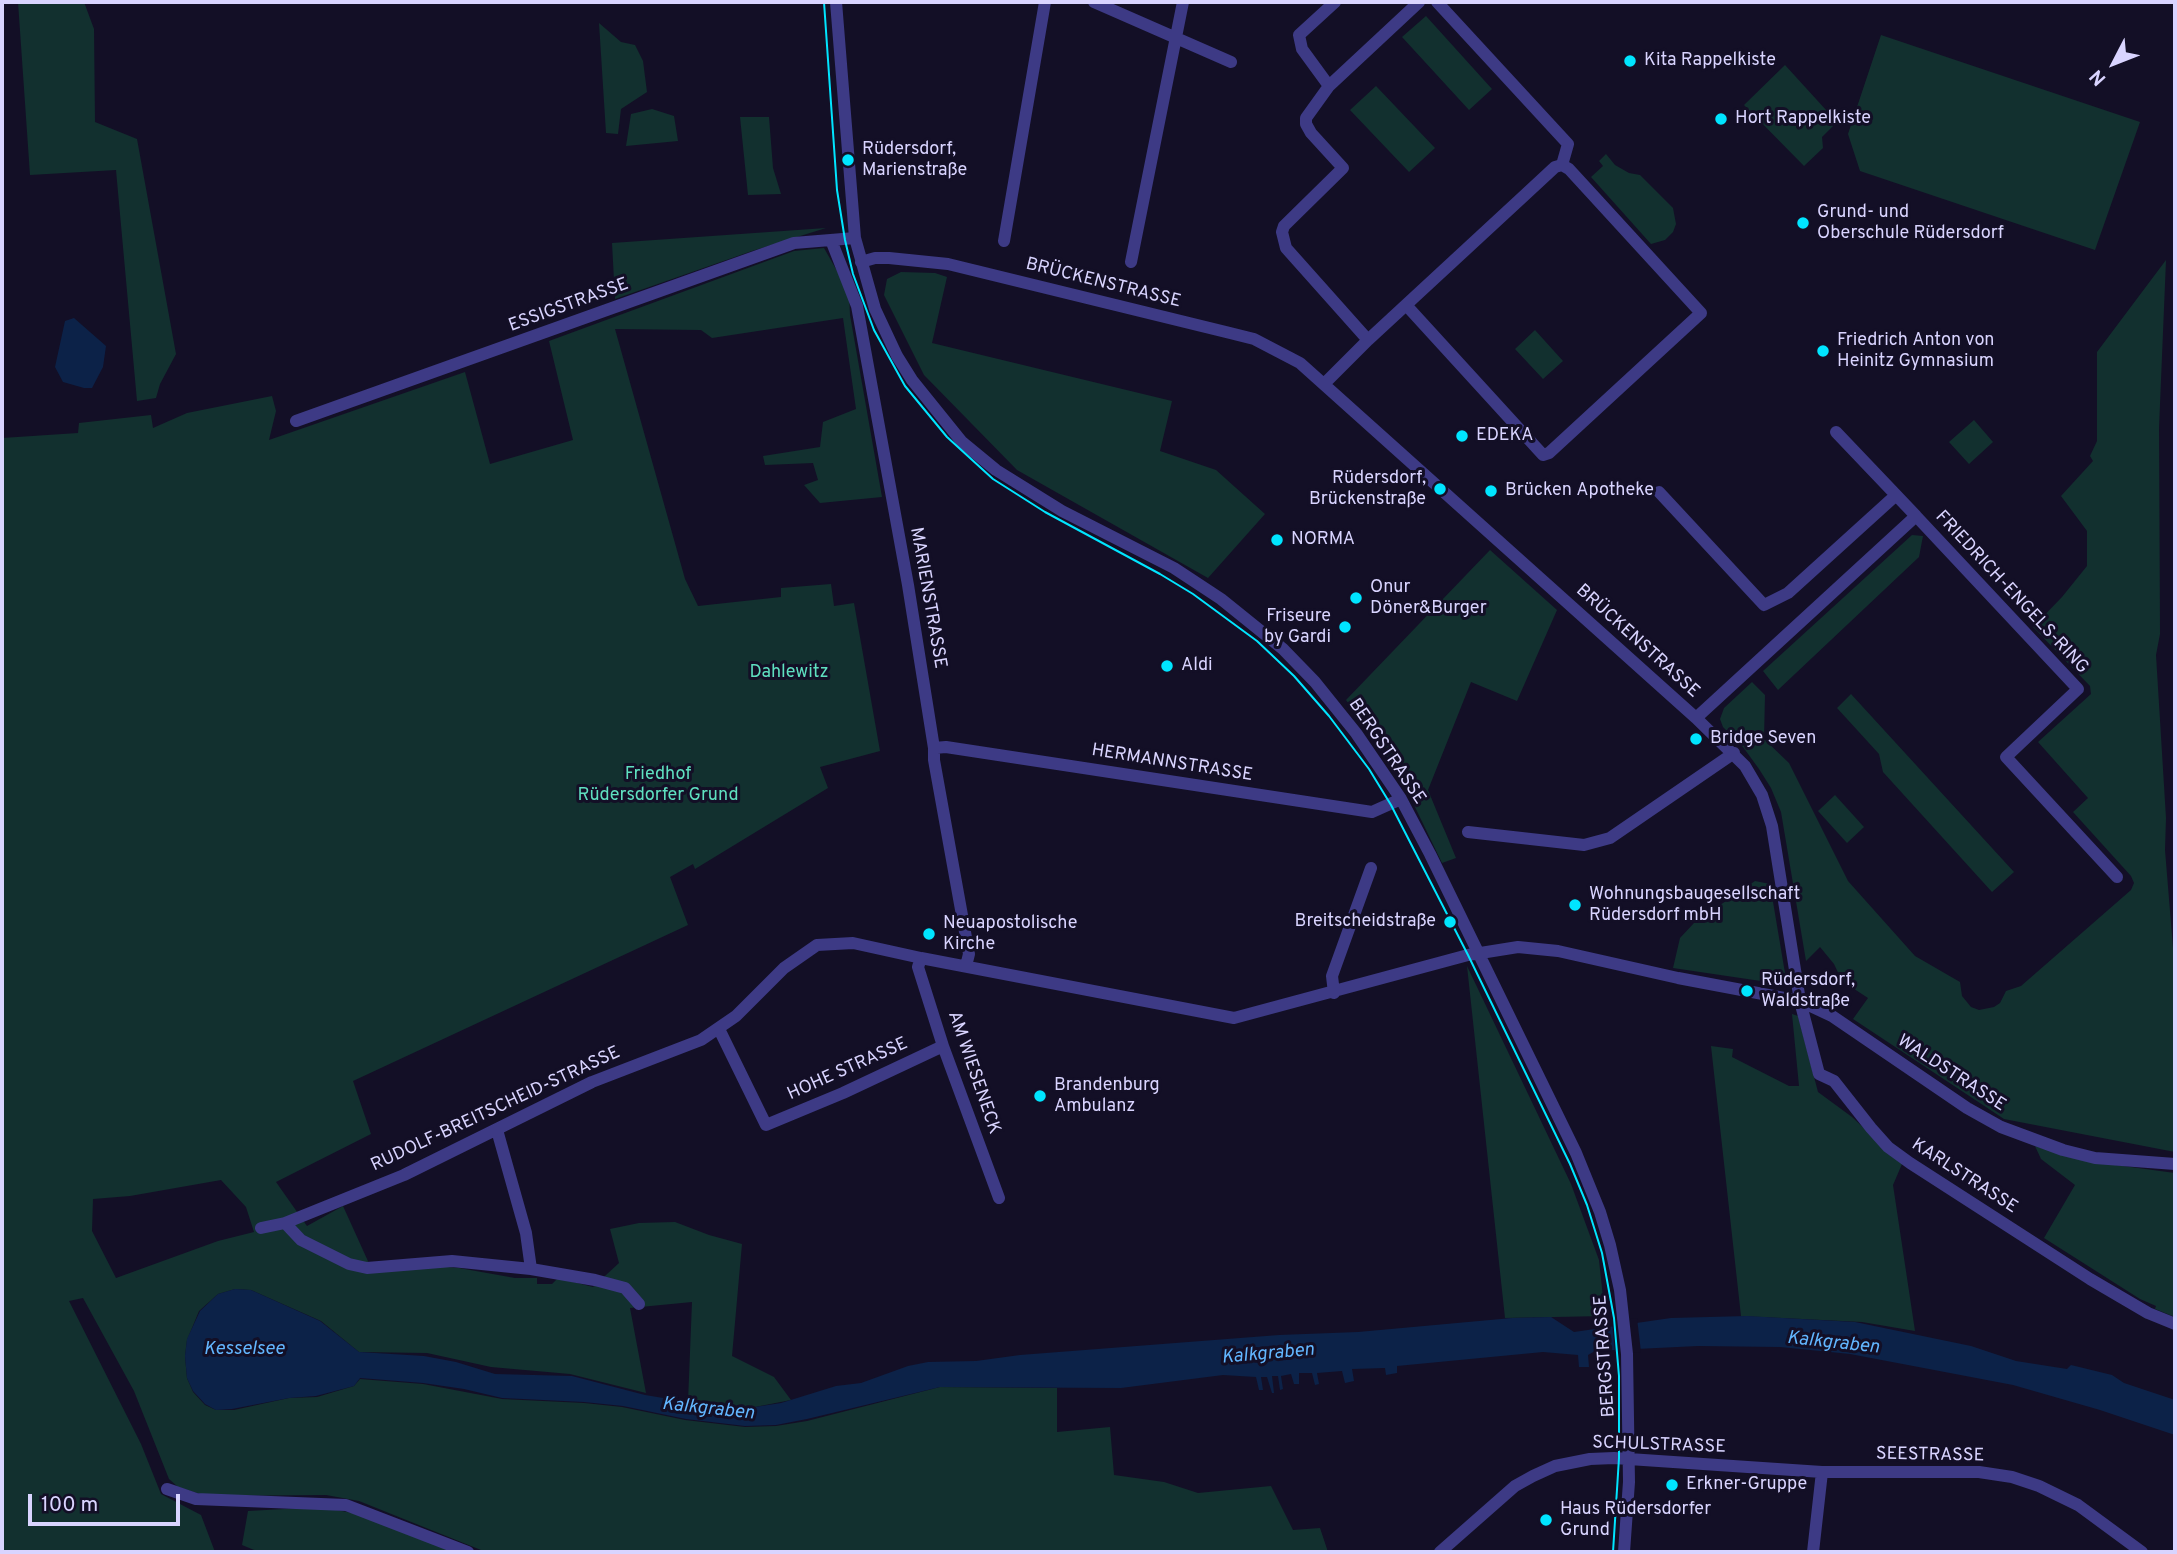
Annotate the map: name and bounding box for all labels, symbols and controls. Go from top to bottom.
north arrow [2079,28,2149,98]
place label: Kita Rappelkiste [1644,50,1776,72]
marker: Kita Rappelkiste [1622,53,1638,69]
text: N [2085,64,2112,90]
place label: Hort Rappelkiste [1735,108,1871,130]
marker: Hort Rappelkiste [1713,111,1729,127]
place label: Rüdersdorf, Marienstraße [862,139,967,182]
marker: Rüdersdorf, Marienstraße [840,152,856,168]
place label: Grund- und Oberschule Rüdersdorf [1817,202,2004,244]
marker: Grund- und Oberschule Rüdersdorf [1795,215,1811,231]
street label: BRÜCKENSTRASSE [1023,254,1183,314]
street label: ESSIGSTRASSE [506,274,632,338]
place label: Friedrich Anton von Heinitz Gymnasium [1837,330,1994,372]
marker: Friedrich Anton von Heinitz Gymnasium [1815,343,1831,359]
place label: EDEKA [1476,425,1534,447]
marker: EDEKA [1454,428,1470,444]
place label: Rüdersdorf, Brückenstraße [1309,468,1426,510]
place label: Brücken Apotheke [1505,480,1654,502]
marker: Rüdersdorf, Brückenstraße [1432,481,1448,497]
marker: Brücken Apotheke [1483,483,1499,499]
street label: FRIEDRICH-ENGELS-RING [1930,507,2092,679]
street label: MARIENSTRASSE [904,526,950,670]
place label: NORMA [1291,529,1355,551]
marker: NORMA [1269,532,1285,548]
place label: Onur Döner&Burger [1370,577,1487,620]
street label: BRÜCKENSTRASSE [1571,581,1703,703]
marker: Onur Döner&Burger [1348,590,1364,606]
place label: Friseure by Gardi [1264,606,1331,648]
marker: Friseure by Gardi [1337,619,1353,635]
place label: Aldi [1181,655,1213,677]
marker: Aldi [1159,658,1175,674]
park label: Dahlewitz [750,662,828,684]
street label: BERGSTRASSE [1343,695,1429,809]
place label: Bridge Seven [1710,728,1816,750]
marker: Bridge Seven [1688,731,1704,747]
street label: HERMANNSTRASSE [1090,741,1254,787]
park label: Friedhof Rüdersdorfer Grund [577,764,739,806]
place label: Wohnungsbaugesellschaft Rüdersdorf mbH [1589,884,1800,926]
marker: Wohnungsbaugesellschaft Rüdersdorf mbH [1567,897,1583,913]
place label: Breitscheidstraße [1295,911,1436,933]
place label: Neuapostolische Kirche [943,913,1077,956]
marker: Breitscheidstraße [1442,914,1458,930]
marker: Neuapostolische Kirche [921,926,937,942]
place label: Rüdersdorf, Waldstraße [1761,970,1855,1012]
marker: Rüdersdorf, Waldstraße [1739,983,1755,999]
street label: AM WIESENECK [942,1009,1004,1137]
street label: WALDSTRASSE [1893,1031,2009,1117]
street label: HOHE STRASSE [784,1034,912,1106]
street label: RUDOLF-BREITSCHEID-STRASSE [368,1043,624,1177]
place label: Brandenburg Ambulanz [1054,1075,1160,1118]
marker: Brandenburg Ambulanz [1032,1088,1048,1104]
street label: KARLSTRASSE [1907,1135,2021,1219]
street label: BERGSTRASSE [1591,1294,1621,1418]
water label: Kalkgraben [1786,1328,1880,1360]
water label: Kesselsee [204,1339,284,1361]
water label: Kalkgraben [1221,1340,1315,1370]
water label: Kalkgraben [661,1394,755,1426]
street label: SCHULSTRASSE [1592,1433,1726,1459]
street label: SEESTRASSE [1876,1444,1984,1468]
place label: Erkner-Gruppe [1686,1474,1807,1496]
marker: Erkner-Gruppe [1664,1477,1680,1493]
scale bar [32,1480,184,1524]
text: 100 m [41,1492,98,1519]
place label: Haus Rüdersdorfer Grund [1560,1499,1711,1542]
marker: Haus Rüdersdorfer Grund [1538,1512,1554,1528]

